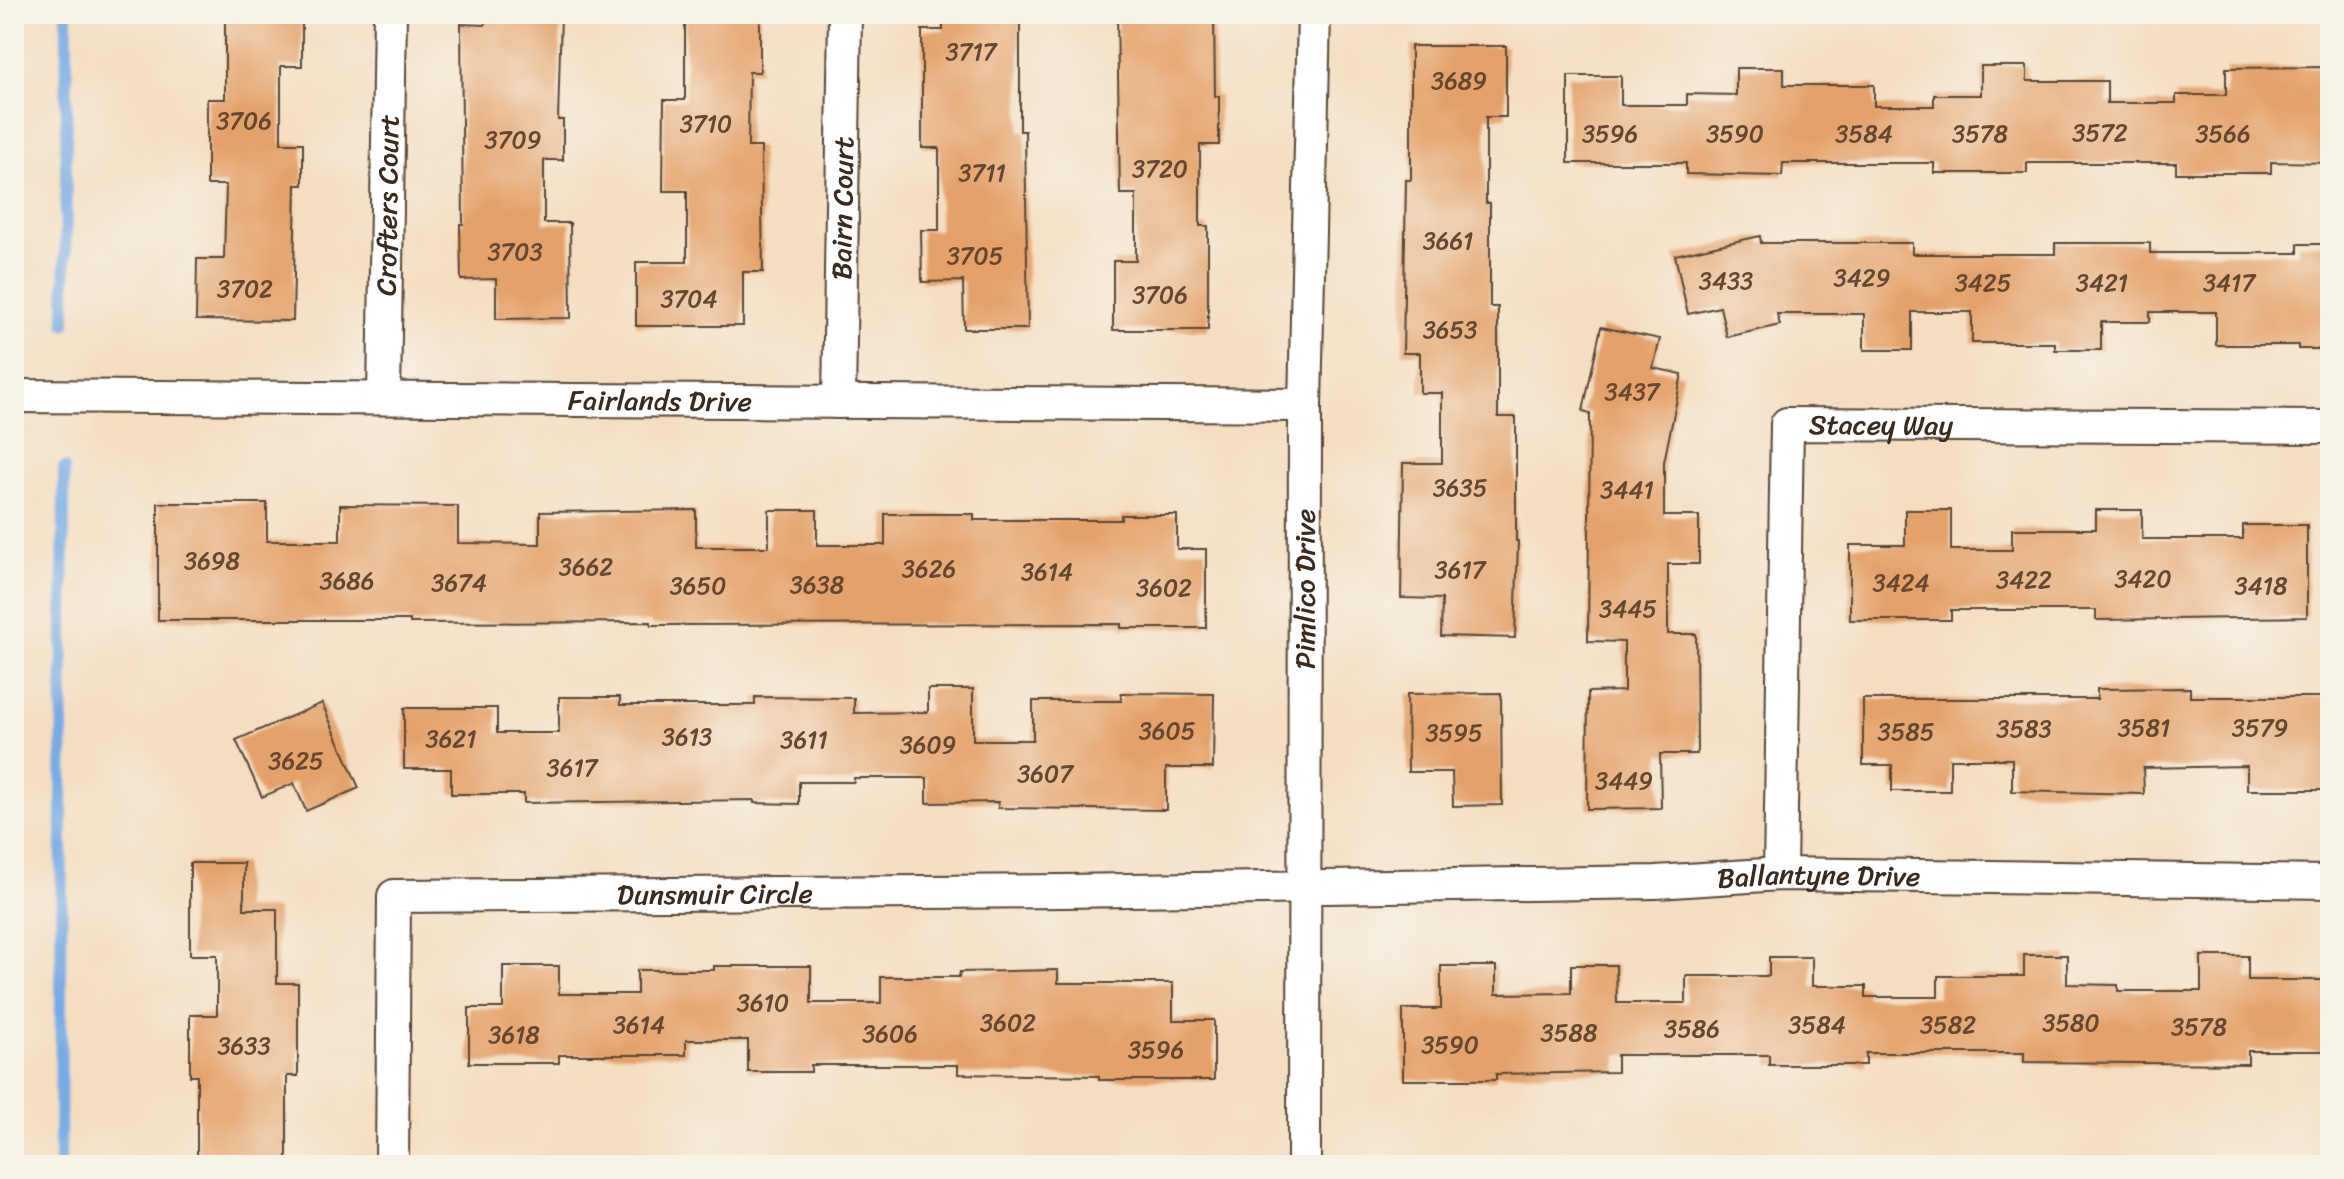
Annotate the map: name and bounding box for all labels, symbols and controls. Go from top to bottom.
house number: 3717 [946,31,998,73]
house number: 3689 [1431,60,1487,102]
house number: 3706 [216,100,272,142]
house number: 3710 [680,103,732,145]
house number: 3572 [2072,112,2128,154]
house number: 3596 [1582,113,1638,155]
house number: 3590 [1706,113,1764,155]
house number: 3584 [1835,113,1893,155]
house number: 3578 [1952,113,2008,155]
house number: 3566 [2195,113,2251,155]
street label: Crofters Court [362,114,413,296]
house number: 3709 [485,119,541,161]
street label: Bairn Court [817,136,868,280]
house number: 3720 [1132,148,1188,190]
house number: 3711 [958,152,1006,194]
house number: 3661 [1423,220,1473,262]
house number: 3703 [487,231,543,273]
house number: 3705 [947,235,1003,277]
house number: 3429 [1834,257,1890,299]
house number: 3433 [1699,260,1753,302]
house number: 3425 [1955,262,2011,304]
house number: 3421 [2076,262,2128,304]
house number: 3417 [2203,262,2256,304]
house number: 3702 [217,268,273,310]
house number: 3706 [1132,274,1188,316]
house number: 3704 [660,278,718,320]
house number: 3653 [1423,309,1477,351]
house number: 3437 [1604,371,1661,413]
street label: Fairlands Drive [568,376,752,426]
street label: Stacey Way [1809,400,1954,450]
house number: 3635 [1433,467,1487,509]
house number: 3441 [1600,469,1654,511]
street label: Pimlico Drive [1281,509,1330,669]
house number: 3698 [184,540,240,582]
house number: 3662 [559,546,613,588]
house number: 3626 [902,548,956,590]
house number: 3617 [1435,549,1487,591]
house number: 3614 [1021,551,1073,593]
house number: 3420 [2114,558,2172,600]
house number: 3422 [1996,559,2052,601]
house number: 3686 [320,560,374,602]
house number: 3674 [431,562,487,604]
house number: 3424 [1872,562,1930,604]
house number: 3638 [790,564,844,606]
house number: 3650 [670,565,726,607]
house number: 3418 [2235,565,2287,607]
house number: 3602 [1136,567,1192,609]
house number: 3445 [1599,588,1657,630]
house number: 3581 [2118,707,2170,749]
house number: 3579 [2232,707,2288,749]
house number: 3583 [1996,708,2052,750]
house number: 3605 [1139,710,1195,752]
house number: 3585 [1878,711,1934,753]
house number: 3595 [1425,712,1483,754]
house number: 3613 [662,716,712,758]
house number: 3621 [426,718,476,760]
house number: 3611 [780,719,828,761]
house number: 3609 [900,724,956,766]
house number: 3625 [268,740,324,782]
house number: 3617 [547,747,599,789]
house number: 3607 [1017,753,1074,795]
house number: 3449 [1595,760,1653,802]
street label: Ballantyne Drive [1716,850,1921,903]
street label: Dunsmuir Circle [617,869,813,919]
house number: 3610 [737,982,789,1024]
house number: 3602 [980,1002,1036,1044]
house number: 3580 [2042,1002,2100,1044]
house number: 3614 [613,1004,665,1046]
house number: 3584 [1788,1004,1846,1046]
house number: 3582 [1920,1004,1976,1046]
house number: 3578 [2171,1006,2227,1048]
house number: 3586 [1664,1008,1720,1050]
house number: 3588 [1541,1012,1597,1054]
house number: 3606 [862,1013,918,1055]
house number: 3618 [488,1014,540,1056]
house number: 3590 [1421,1024,1479,1066]
house number: 3633 [217,1025,271,1067]
house number: 3596 [1128,1029,1184,1071]

